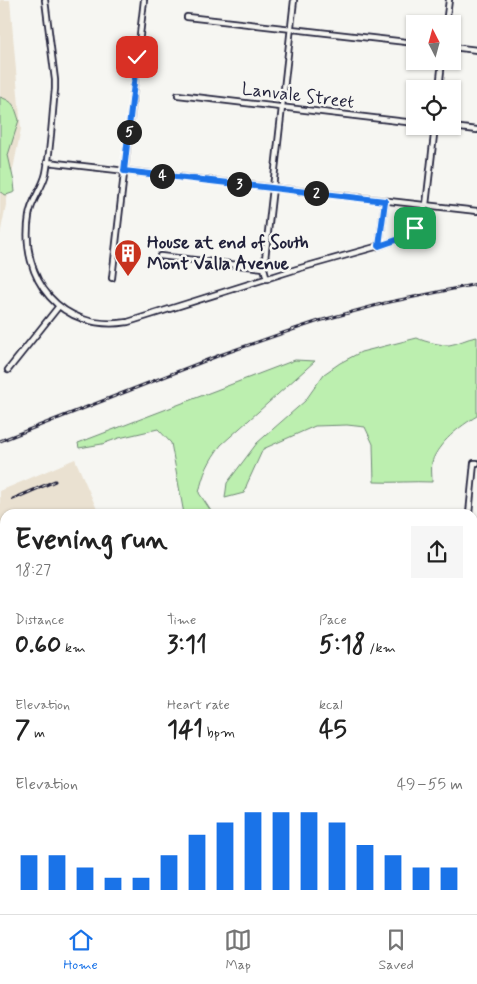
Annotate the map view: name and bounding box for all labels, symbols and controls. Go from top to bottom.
north arrow [406,15,461,70]
map controls [406,15,461,135]
pin [116,36,158,78]
icon: check [123,43,151,71]
street label: Lanvale Street [240,77,356,115]
button: locate [406,80,461,135]
pin: 5 [116,120,142,144]
text: 5 [125,123,134,141]
pin: 4 [150,164,174,188]
text: 4 [158,167,167,185]
pin: 3 [226,172,252,196]
text: 3 [236,175,243,193]
pin: 2 [304,180,328,206]
text: 2 [313,184,320,202]
pin [394,207,436,249]
icon: arrive [401,214,429,242]
place label: House at end of South Mont Valla Avenue [147,231,309,276]
building icon: House at end of South Mont Valla Avenue [113,238,143,277]
text: Evening run [15,522,168,559]
button: share [411,526,463,578]
text: 18:27 [15,560,51,581]
text: Distance [15,611,64,629]
text: Time [167,611,196,629]
text: Pace [319,611,347,629]
text: 0.60 [15,629,61,662]
text: 3:11 [167,629,207,662]
text: 5:18 [319,629,366,662]
text: km [61,639,86,657]
text: /km [366,639,396,657]
text: Elevation [15,696,70,714]
text: Heart rate [167,696,230,714]
text: kcal [319,696,343,714]
text: 7 [15,714,30,747]
text: 141 [167,714,203,747]
text: 45 [319,714,347,747]
text: m [30,724,45,742]
text: bpm [203,724,235,742]
text: Elevation [15,774,78,795]
text: 49–55 m [397,774,463,795]
tab: Home [63,926,98,974]
tab: Map [224,926,252,974]
tab: Saved [378,926,414,974]

